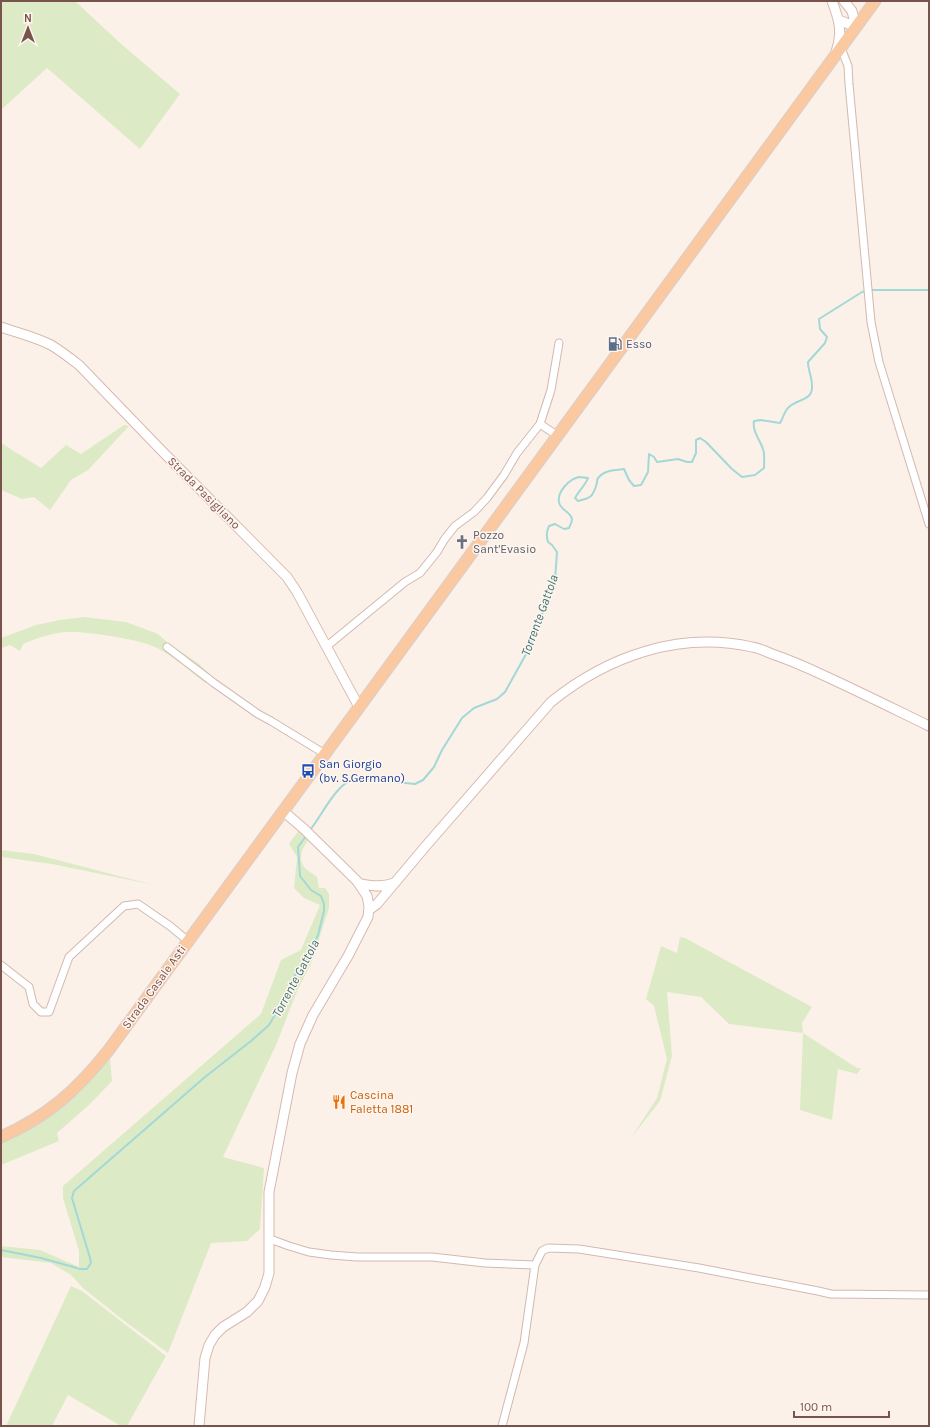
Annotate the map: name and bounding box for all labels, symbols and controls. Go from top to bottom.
north arrow [8,8,48,48]
text: N [24,12,32,25]
fuel station icon: Esso [607,336,623,352]
place label: Esso [626,337,652,351]
street label: Strada Pasigliano [165,454,243,532]
place label: Pozzo Sant'Evasio [473,528,536,556]
church icon: Pozzo Sant'Evasio [454,534,470,550]
water label: Torrente Gattola [518,572,561,658]
place label: San Giorgio (bv. S.Germano) [319,757,405,785]
bus stop icon: San Giorgio (bv. S.Germano) [300,763,316,779]
water label: Torrente Gattola [269,937,322,1020]
street label: Strada Casale Asti [119,943,189,1031]
place label: Cascina Faletta 1881 [350,1088,413,1116]
restaurant icon: Cascina Faletta 1881 [331,1094,347,1110]
scale bar [794,1393,889,1419]
text: 100 m [800,1400,832,1414]

